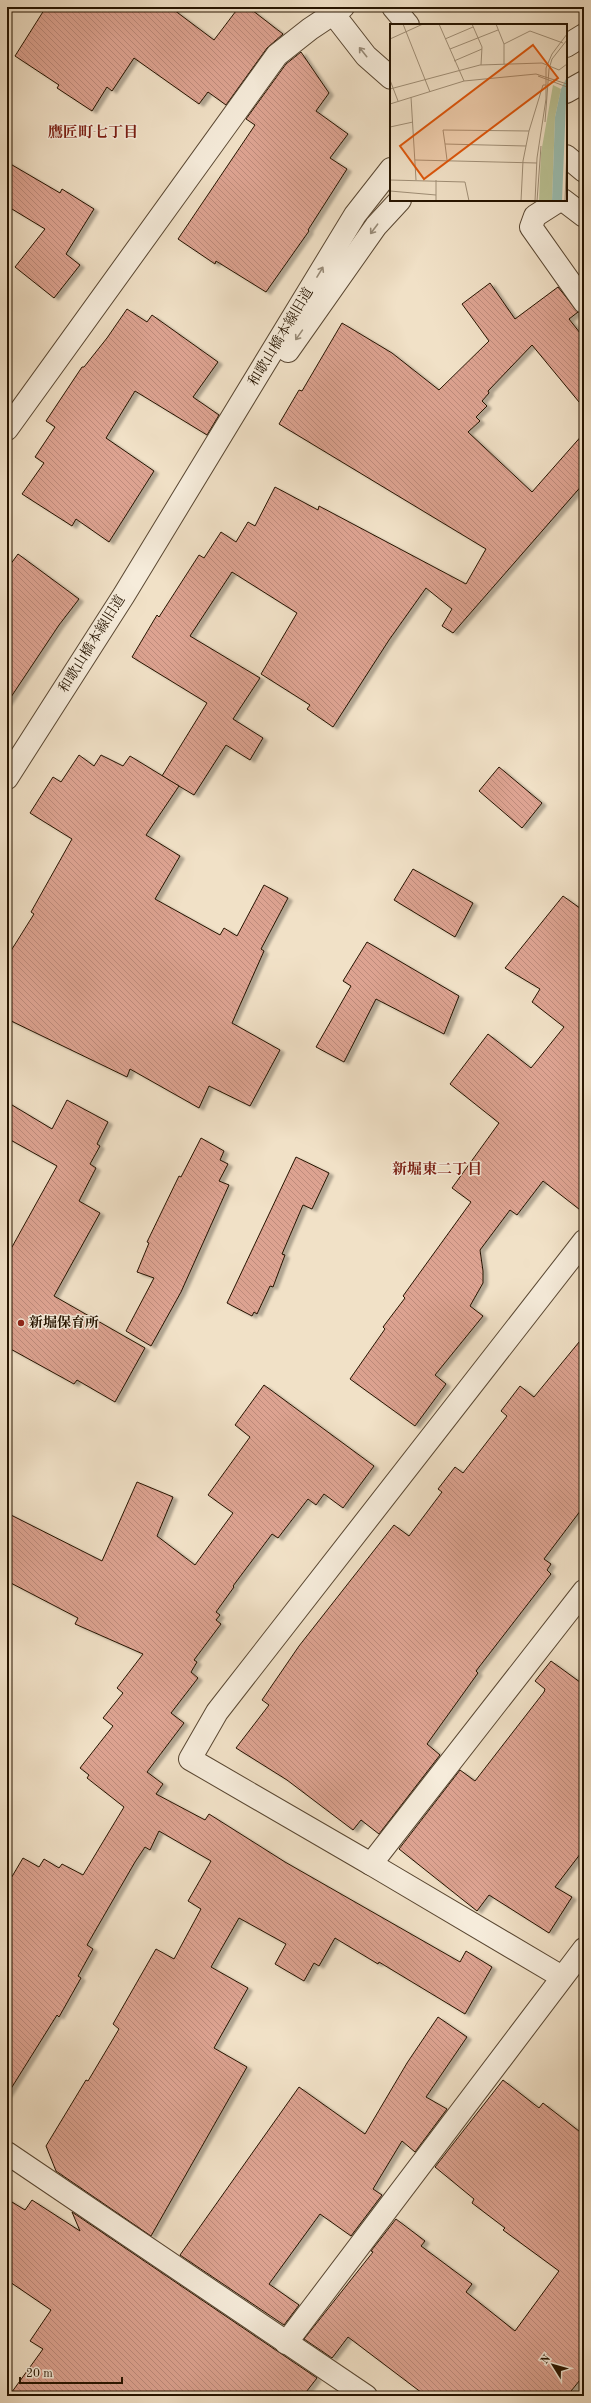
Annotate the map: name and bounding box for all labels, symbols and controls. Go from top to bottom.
inset map [390,24,567,201]
one-way arrow [358,46,367,57]
district label: 鷹匠町七丁目 [48,124,138,141]
one-way arrow [370,223,379,234]
one-way arrow [317,266,325,278]
street label: 和歌山橋本線旧道 [245,285,316,389]
one-way arrow [295,329,303,340]
street label: 和歌山橋本線旧道 [56,592,128,695]
district label: 新堀東二丁目 [392,1161,482,1178]
place label: 新堀保育所 [29,1315,99,1330]
marker: 新堀保育所 [16,1318,26,1328]
north arrow [533,2345,573,2385]
text: N [539,2353,553,2367]
scale bar [20,2359,122,2385]
text: 20 m [26,2368,53,2380]

